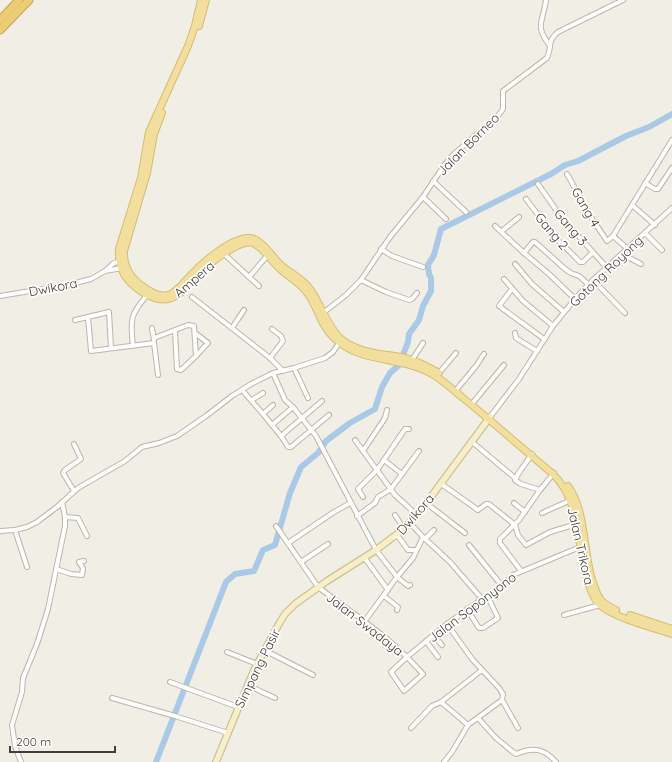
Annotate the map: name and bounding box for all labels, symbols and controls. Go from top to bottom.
street label: Jalan Borneo [434,110,502,178]
street label: Gang 4 [568,184,604,230]
street label: Gang 3 [551,205,591,249]
street label: Gang 2 [532,209,572,253]
street label: Gotong Royong [566,232,646,310]
street label: Ampera [171,257,217,301]
street label: Dwikora [27,274,79,300]
street label: Dwikora [393,490,437,538]
street label: Jalan Trikora [564,506,598,586]
street label: Jalan Soponyono [425,569,519,645]
street label: Jalan Swadaya [323,589,407,659]
street label: Simpang Pasir [231,626,283,710]
scale bar [10,728,115,754]
text: 200 m [16,734,51,749]

